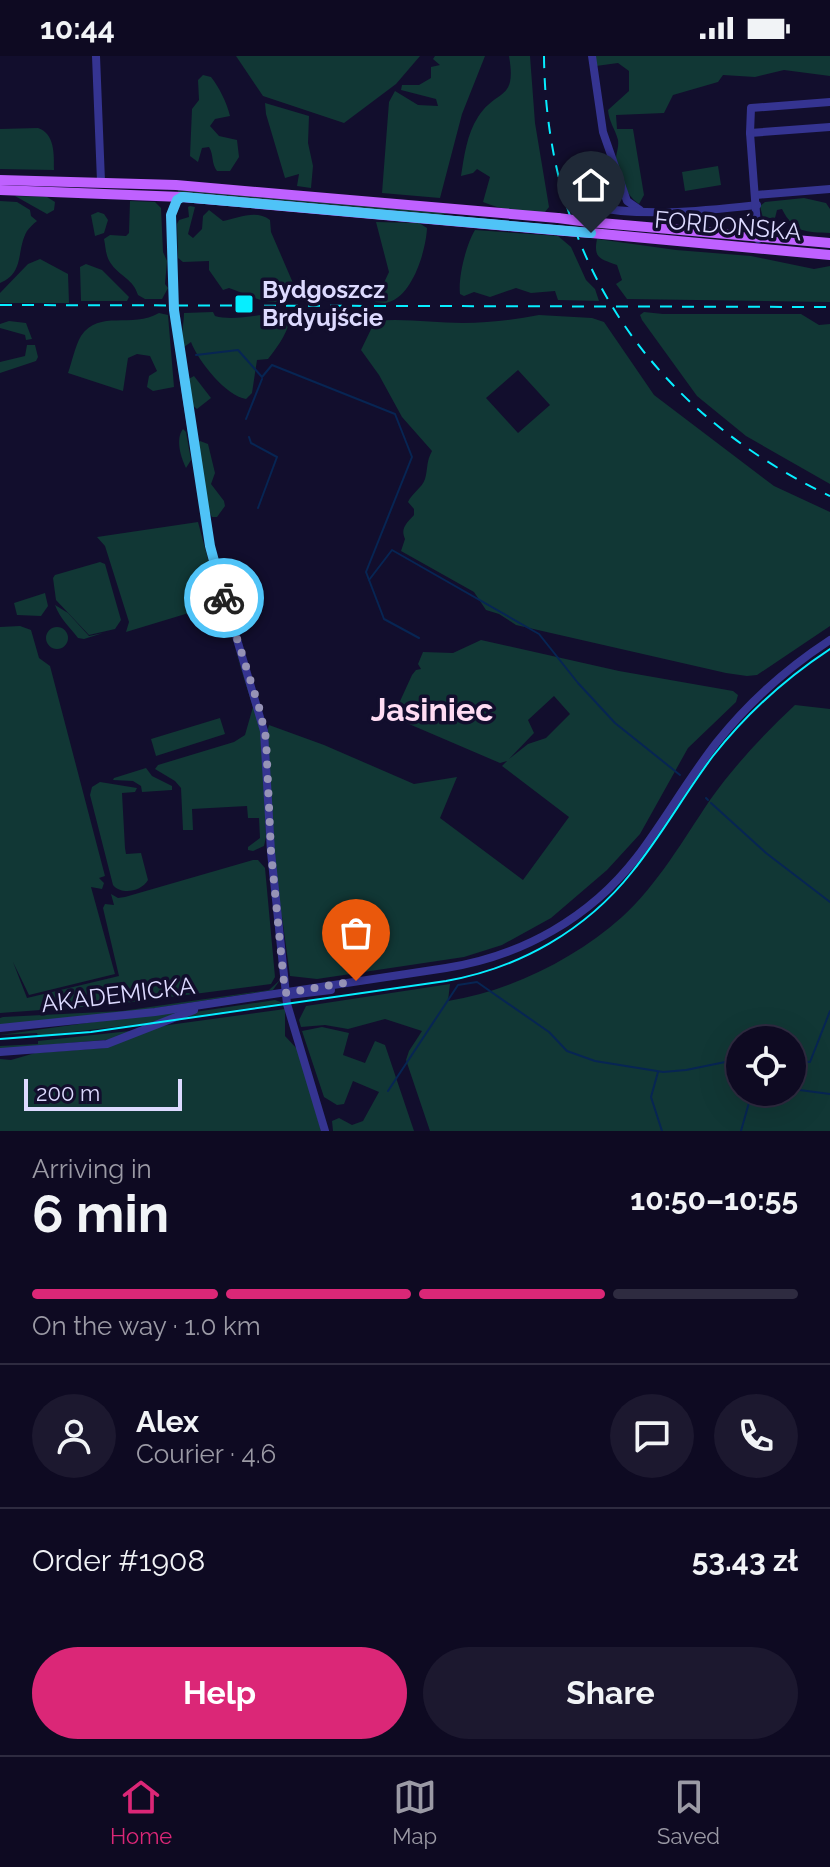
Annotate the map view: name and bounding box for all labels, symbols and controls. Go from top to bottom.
text: 10:44 [40,11,115,46]
pin [557,151,625,233]
icon: home [569,163,613,207]
street label: FORDOŃSKA [653,205,803,246]
place label: Bydgoszcz Brdyujście [262,275,385,332]
marker: Bydgoszcz Brdyujście [233,293,255,315]
courier [184,558,264,638]
icon: bike [202,576,246,620]
district label: Jasiniec [371,691,493,728]
pin [322,899,390,981]
icon: bag [334,911,378,955]
street label: AKADEMICKA [39,971,197,1018]
map controls [726,1026,806,1106]
button: locate [726,1026,806,1106]
scale bar [24,1075,182,1111]
text: 200 m [36,1080,100,1106]
text: Arriving in [32,1154,152,1184]
text: 10:50–10:55 [630,1182,798,1217]
text: 6 min [32,1183,169,1244]
text: On the way · 1.0 km [32,1311,261,1341]
button: person [32,1394,116,1478]
button: chat [610,1394,694,1478]
button: phone [714,1394,798,1478]
text: Alex [136,1404,199,1439]
text: Courier · 4.6 [136,1439,276,1469]
text: Order #1908 [32,1543,205,1578]
text: 53.43 zł [692,1543,798,1578]
button: Help [32,1647,407,1739]
button: Share [423,1647,798,1739]
tab: Home [110,1775,172,1849]
tab: Map [392,1775,437,1849]
tab: Saved [657,1775,720,1849]

